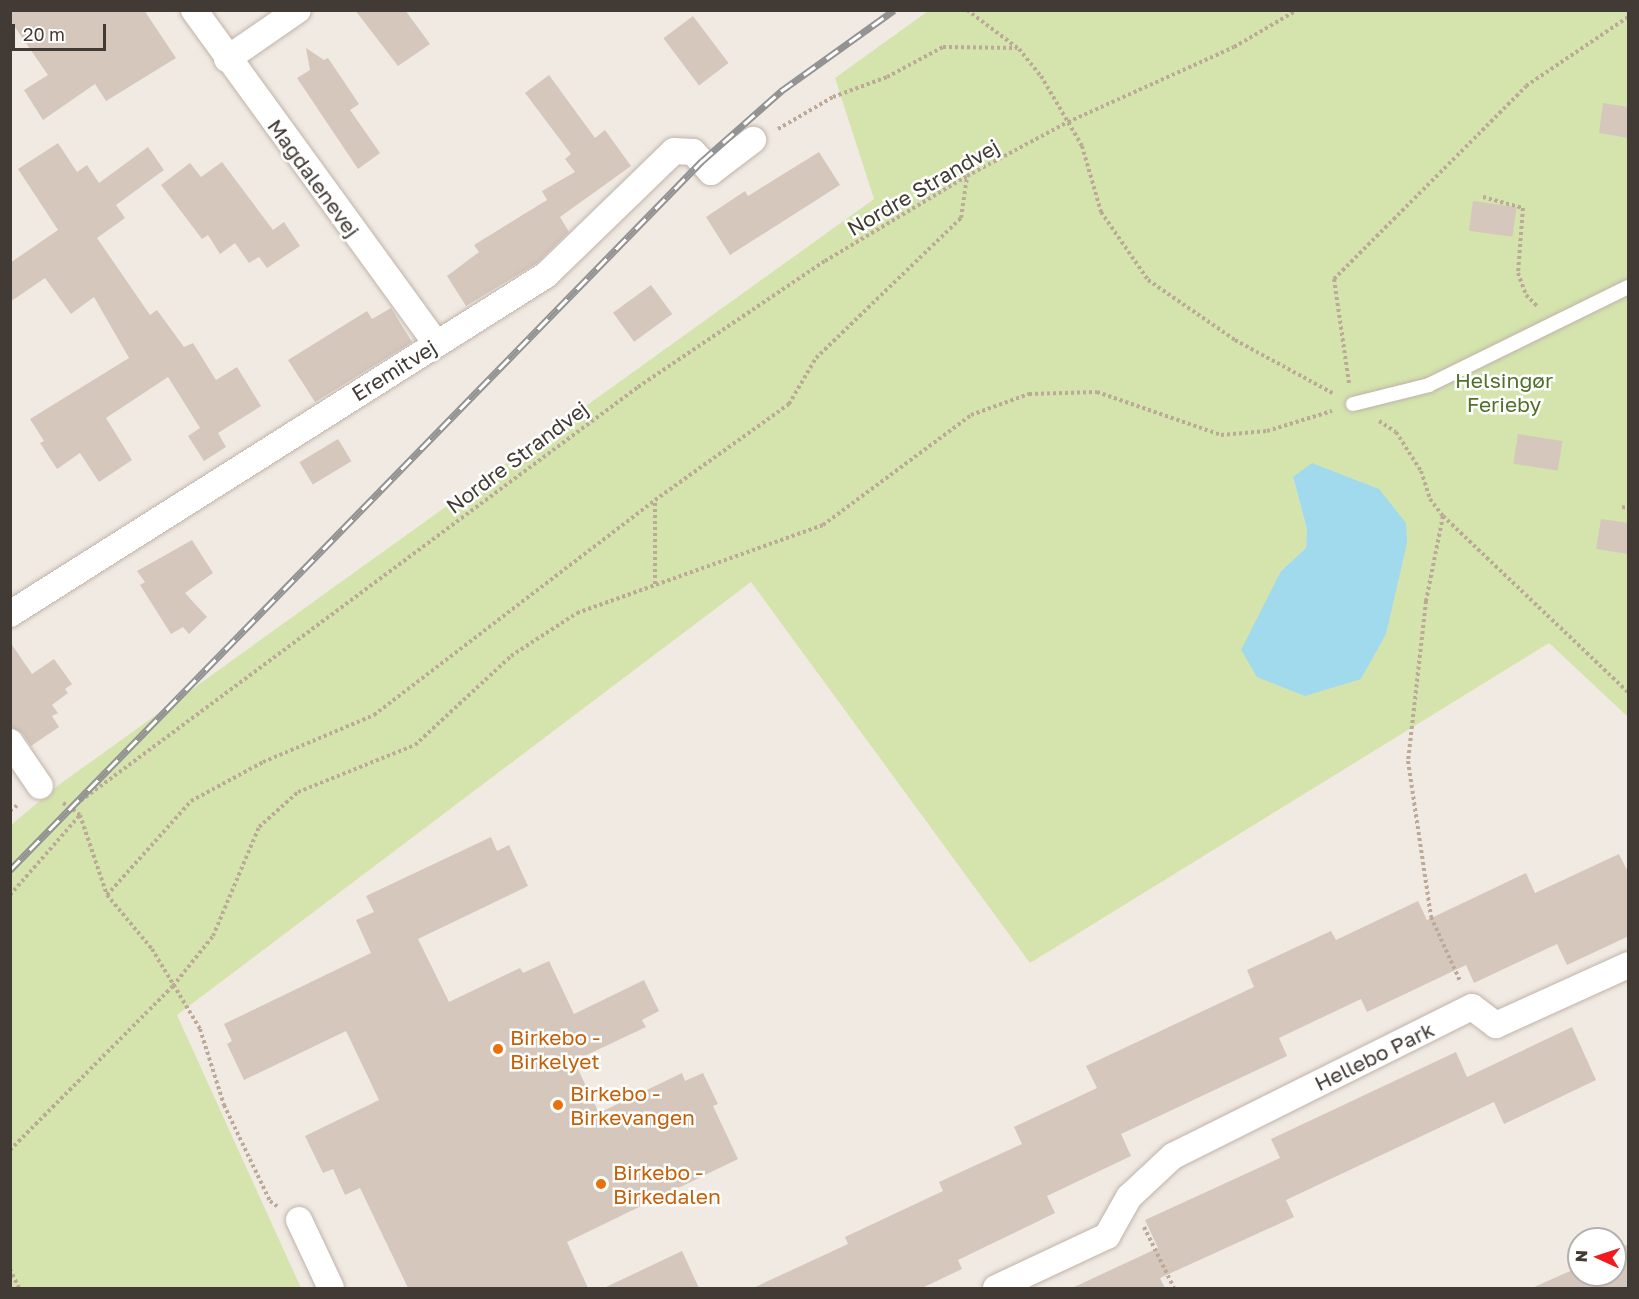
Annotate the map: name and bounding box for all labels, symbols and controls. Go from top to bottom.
scale bar [15,12,110,50]
text: 20 m [23,23,65,45]
street label: Magdalenevej [263,114,365,242]
street label: Nordre Strandvej [843,133,1003,241]
street label: Eremitvej [347,334,441,406]
park label: Helsingør Ferieby [1455,367,1553,417]
street label: Nordre Strandvej [441,395,593,519]
street label: Hellebo Park [1310,1016,1438,1096]
place label: Birkebo - Birkelyet [510,1024,600,1074]
marker: Birkebo - Birkelyet [491,1042,505,1056]
place label: Birkebo - Birkevangen [570,1080,695,1130]
marker: Birkebo - Birkevangen [551,1098,565,1112]
place label: Birkebo - Birkedalen [613,1159,721,1209]
marker: Birkebo - Birkedalen [594,1177,608,1191]
north arrow [1567,1227,1627,1287]
text: N [1571,1250,1591,1263]

